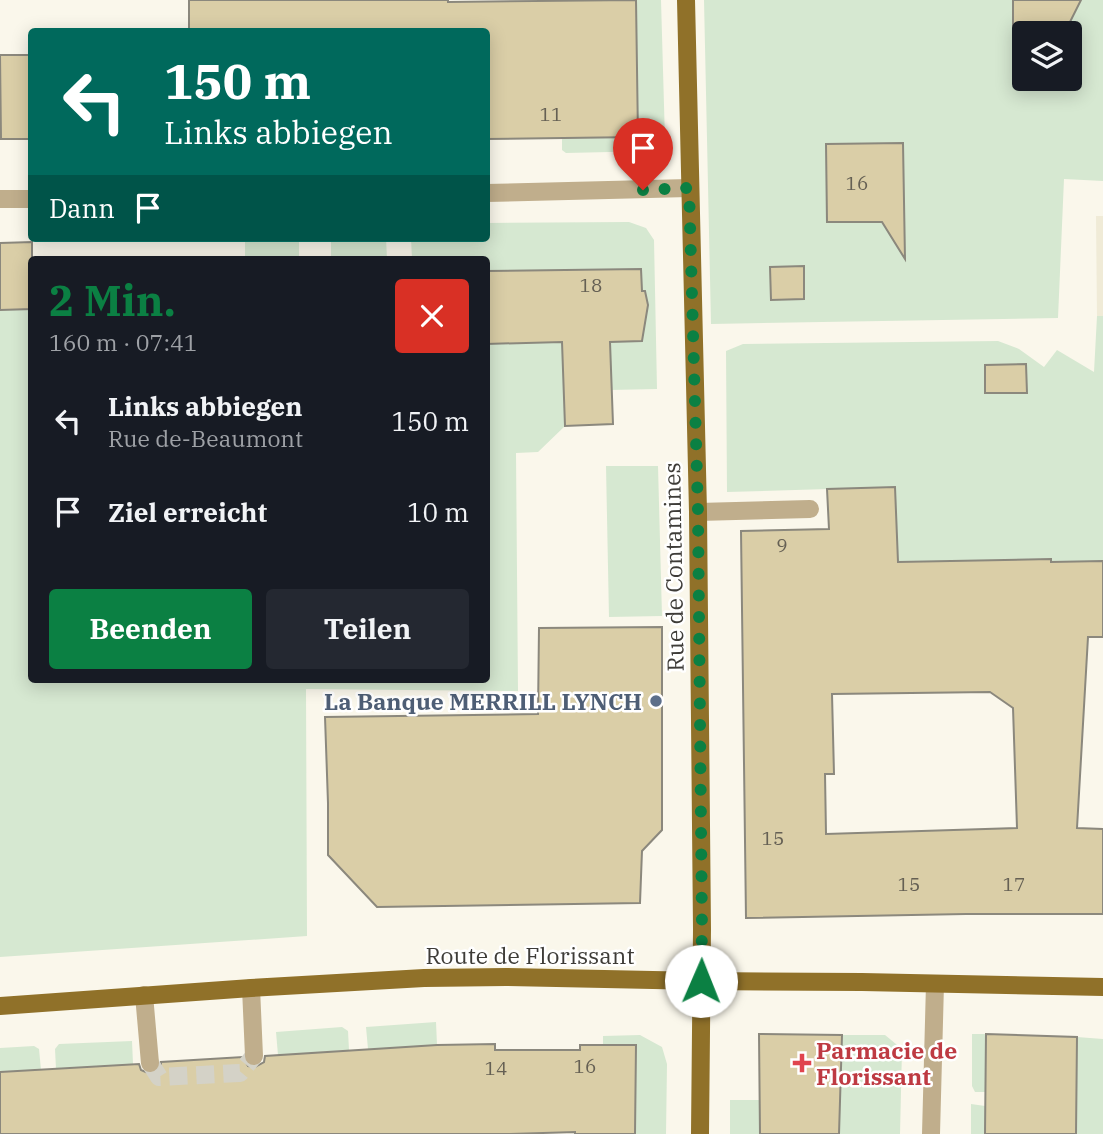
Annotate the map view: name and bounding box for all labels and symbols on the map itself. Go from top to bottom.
house number: 11 [540,102,562,126]
pin [613,118,673,190]
house number: 16 [846,171,868,195]
house number: 18 [580,273,602,297]
street label: Rue de Contamines [656,462,690,672]
house number: 9 [776,533,788,557]
place label: La Banque MERRILL LYNCH [324,686,642,716]
marker: La Banque MERRILL LYNCH [648,693,664,709]
house number: 15 [762,826,784,850]
house number: 15 [898,872,920,896]
house number: 17 [1003,872,1025,896]
street label: Route de Florissant [425,940,635,970]
position arrow [664,944,738,1018]
place label: Parmacie de Florissant [816,1035,957,1091]
house number: 16 [574,1054,596,1078]
marker: Parmacie de Florissant [794,1055,810,1071]
house number: 14 [485,1056,507,1080]

